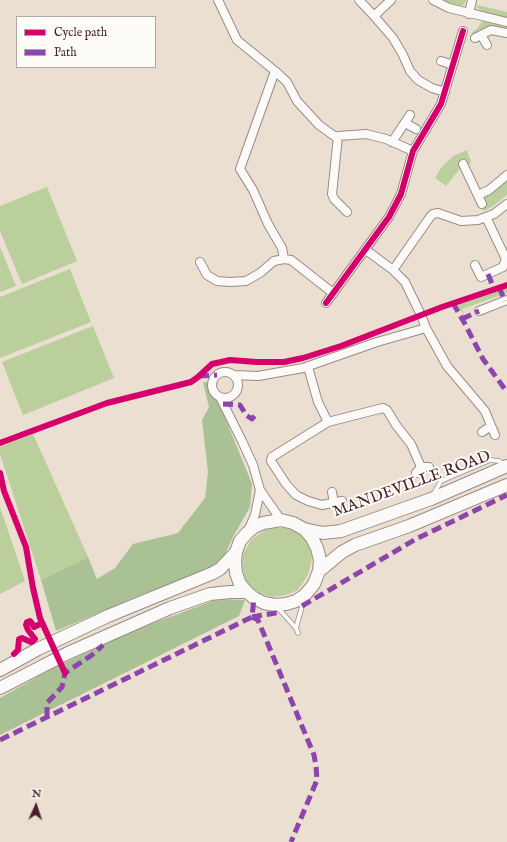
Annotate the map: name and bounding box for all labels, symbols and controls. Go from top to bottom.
legend [16,16,156,68]
text: Cycle path [54,25,107,40]
text: Path [54,45,77,60]
street label: MANDEVILLE ROAD [331,448,493,522]
north arrow [16,786,56,826]
text: N [32,787,42,801]

